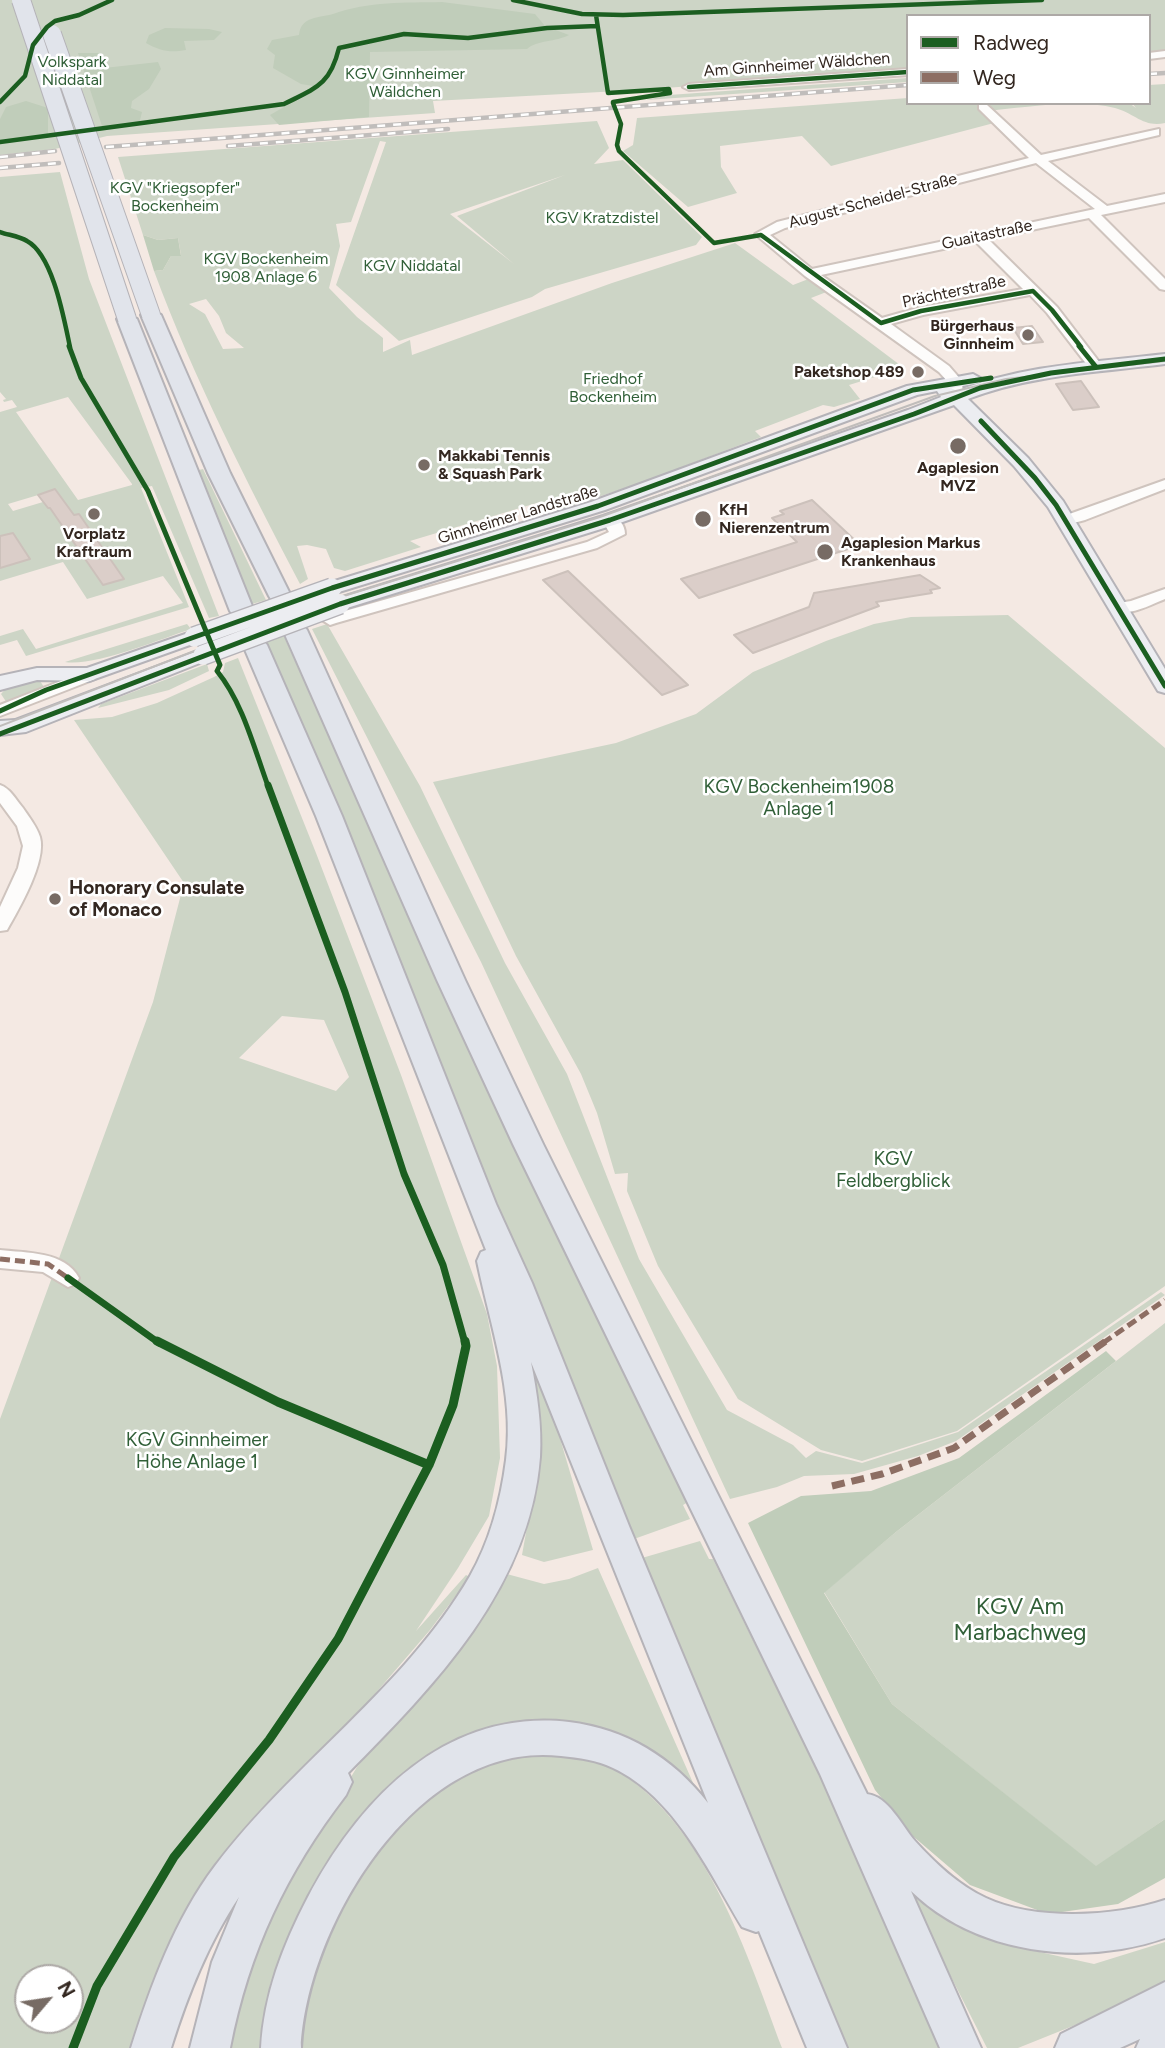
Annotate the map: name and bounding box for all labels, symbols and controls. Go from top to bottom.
legend [906,14,1151,105]
text: Radweg [973,30,1049,55]
street label: Am Ginnheimer Wäldchen [703,49,891,81]
park label: Volkspark Niddatal [37,52,107,90]
park label: KGV Ginnheimer Wäldchen [345,64,465,102]
text: Weg [973,65,1016,90]
street label: August-Scheidel-Straße [787,169,959,233]
park label: KGV "Kriegsopfer" Bockenheim [110,178,240,216]
park label: KGV Kratzdistel [546,208,658,228]
street label: Guaitastraße [940,216,1034,254]
park label: KGV Bockenheim 1908 Anlage 6 [204,249,328,287]
park label: KGV Niddatal [363,256,461,276]
street label: Prächterstraße [900,272,1008,312]
place label: Bürgerhaus Ginnheim [930,316,1014,354]
marker: Bürgerhaus Ginnheim [1020,327,1036,343]
place label: Paketshop 489 [794,362,904,382]
marker: Paketshop 489 [910,364,926,380]
park label: Friedhof Bockenheim [569,369,657,407]
marker: Agaplesion MVZ [948,436,968,456]
place label: Makkabi Tennis & Squash Park [438,446,550,484]
marker: Makkabi Tennis & Squash Park [416,457,432,473]
place label: Agaplesion MVZ [917,458,999,496]
street label: Ginnheimer Landstraße [436,481,600,549]
place label: KfH Nierenzentrum [719,500,830,538]
marker: Vorplatz Kraftraum [86,506,102,522]
marker: KfH Nierenzentrum [693,509,713,529]
place label: Vorplatz Kraftraum [56,524,132,562]
place label: Agaplesion Markus Krankenhaus [841,533,980,571]
marker: Agaplesion Markus Krankenhaus [815,542,835,562]
park label: KGV Bockenheim1908 Anlage 1 [704,776,894,820]
place label: Honorary Consulate of Monaco [69,877,244,921]
marker: Honorary Consulate of Monaco [47,891,63,907]
park label: KGV Feldbergblick [836,1148,950,1192]
park label: KGV Ginnheimer Höhe Anlage 1 [126,1429,268,1473]
park label: KGV Am Marbachweg [953,1593,1087,1647]
north arrow [14,1964,84,2034]
text: N [52,1978,80,2002]

